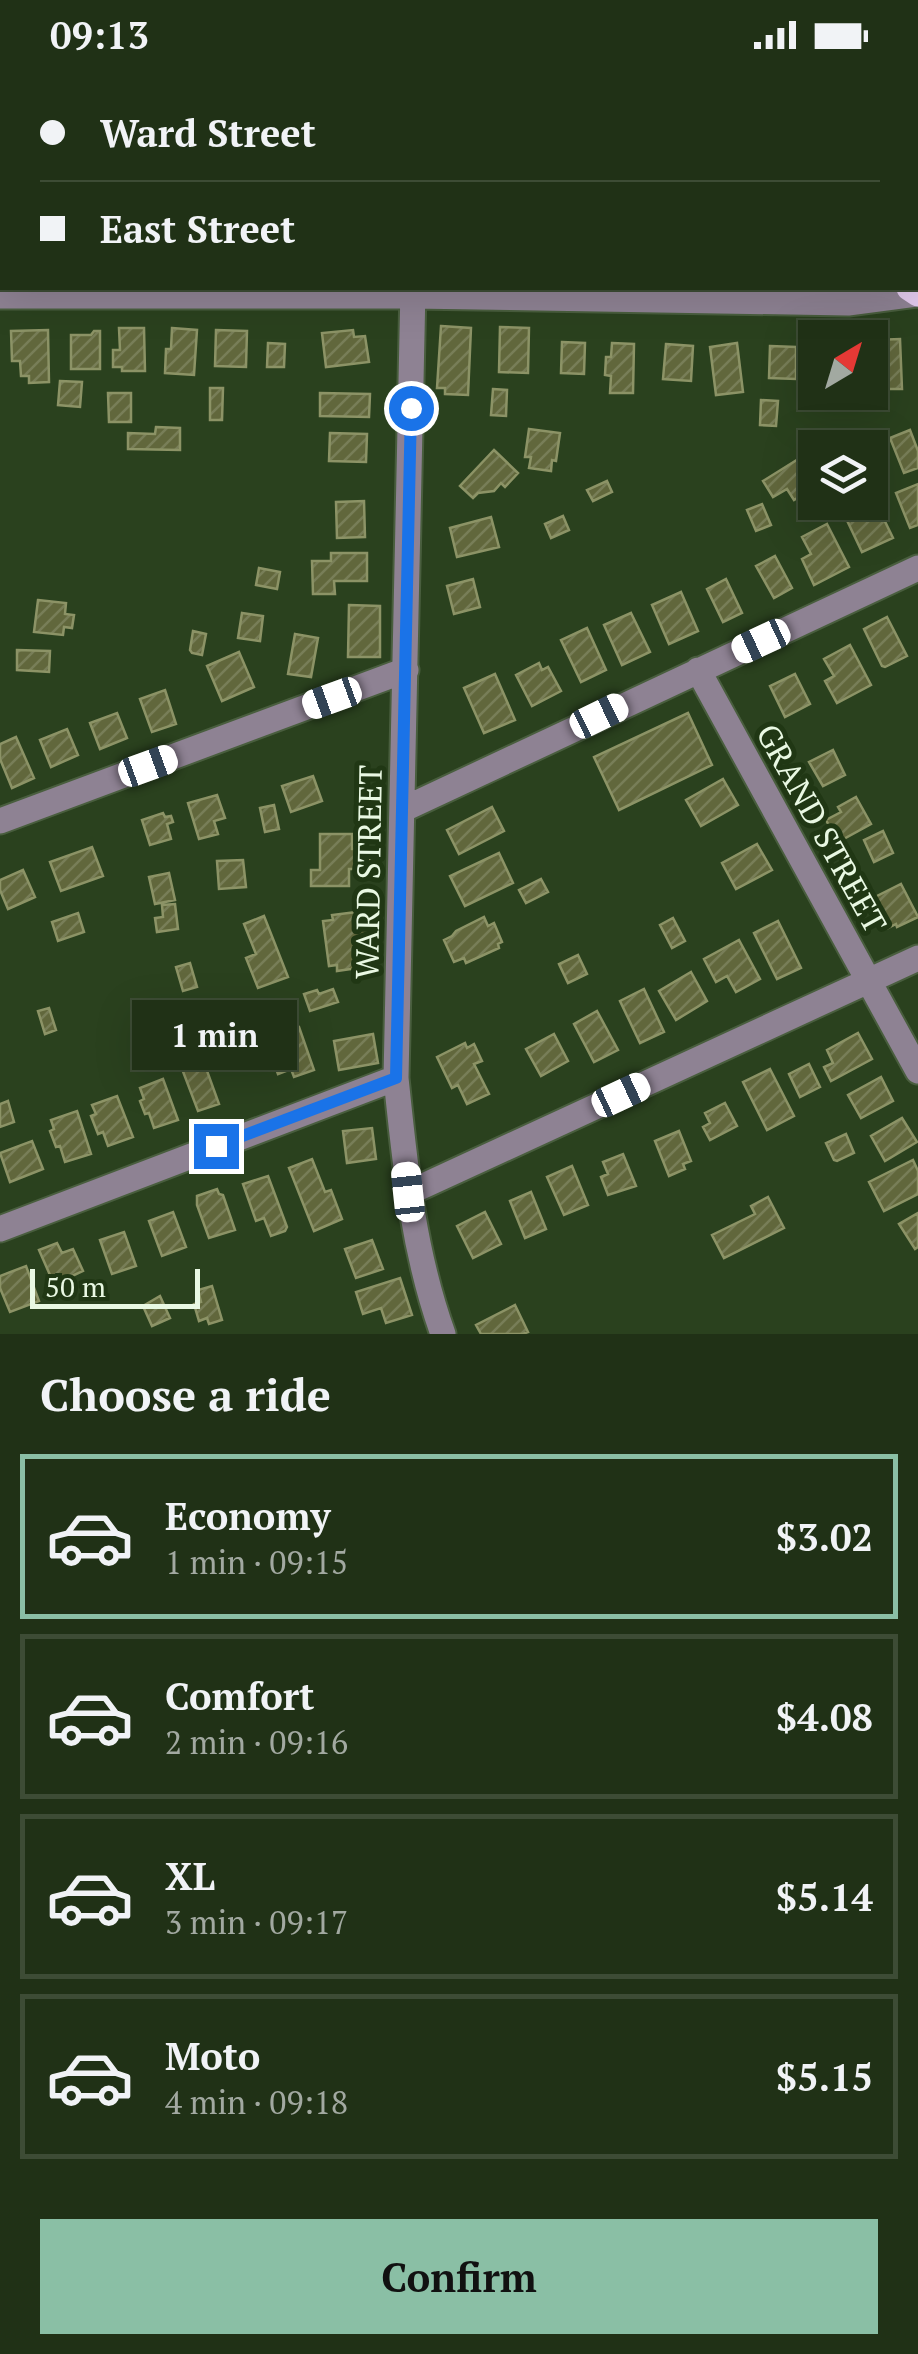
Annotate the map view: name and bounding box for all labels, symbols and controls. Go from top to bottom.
text: 09:13 [50,10,149,60]
text: Ward Street [100,108,316,158]
text: East Street [100,204,295,254]
north arrow [798,320,888,410]
map controls [798,320,888,520]
route start [389,386,434,431]
button: layers [798,430,888,520]
car [727,615,795,667]
car [299,674,365,722]
car [565,689,633,743]
street label: GRAND STREET [747,716,897,940]
car [115,742,181,790]
street label: WARD STREET [345,764,391,979]
callout: 1 min [134,1001,298,1071]
text: 1 min [171,1014,258,1056]
car [587,1069,655,1121]
route end [194,1124,239,1169]
car [390,1161,426,1223]
scale bar [30,1264,200,1308]
text: 50 m [45,1268,106,1305]
text: Choose a ride [40,1364,331,1424]
text: Economy [165,1491,331,1541]
icon: car [45,1492,135,1582]
text: $3.02 [776,1512,873,1562]
text: 1 min · 09:15 [165,1541,348,1583]
text: Comfort [165,1671,314,1721]
icon: car [45,1672,135,1762]
text: $4.08 [776,1692,873,1742]
text: 2 min · 09:16 [165,1721,348,1763]
text: XL [165,1851,215,1901]
icon: car [45,1852,135,1942]
text: $5.14 [776,1872,873,1922]
text: 3 min · 09:17 [165,1901,348,1943]
text: Moto [165,2031,260,2081]
icon: car [45,2032,135,2122]
text: $5.15 [776,2052,873,2102]
text: 4 min · 09:18 [165,2081,348,2123]
button: Confirm [40,2219,878,2334]

